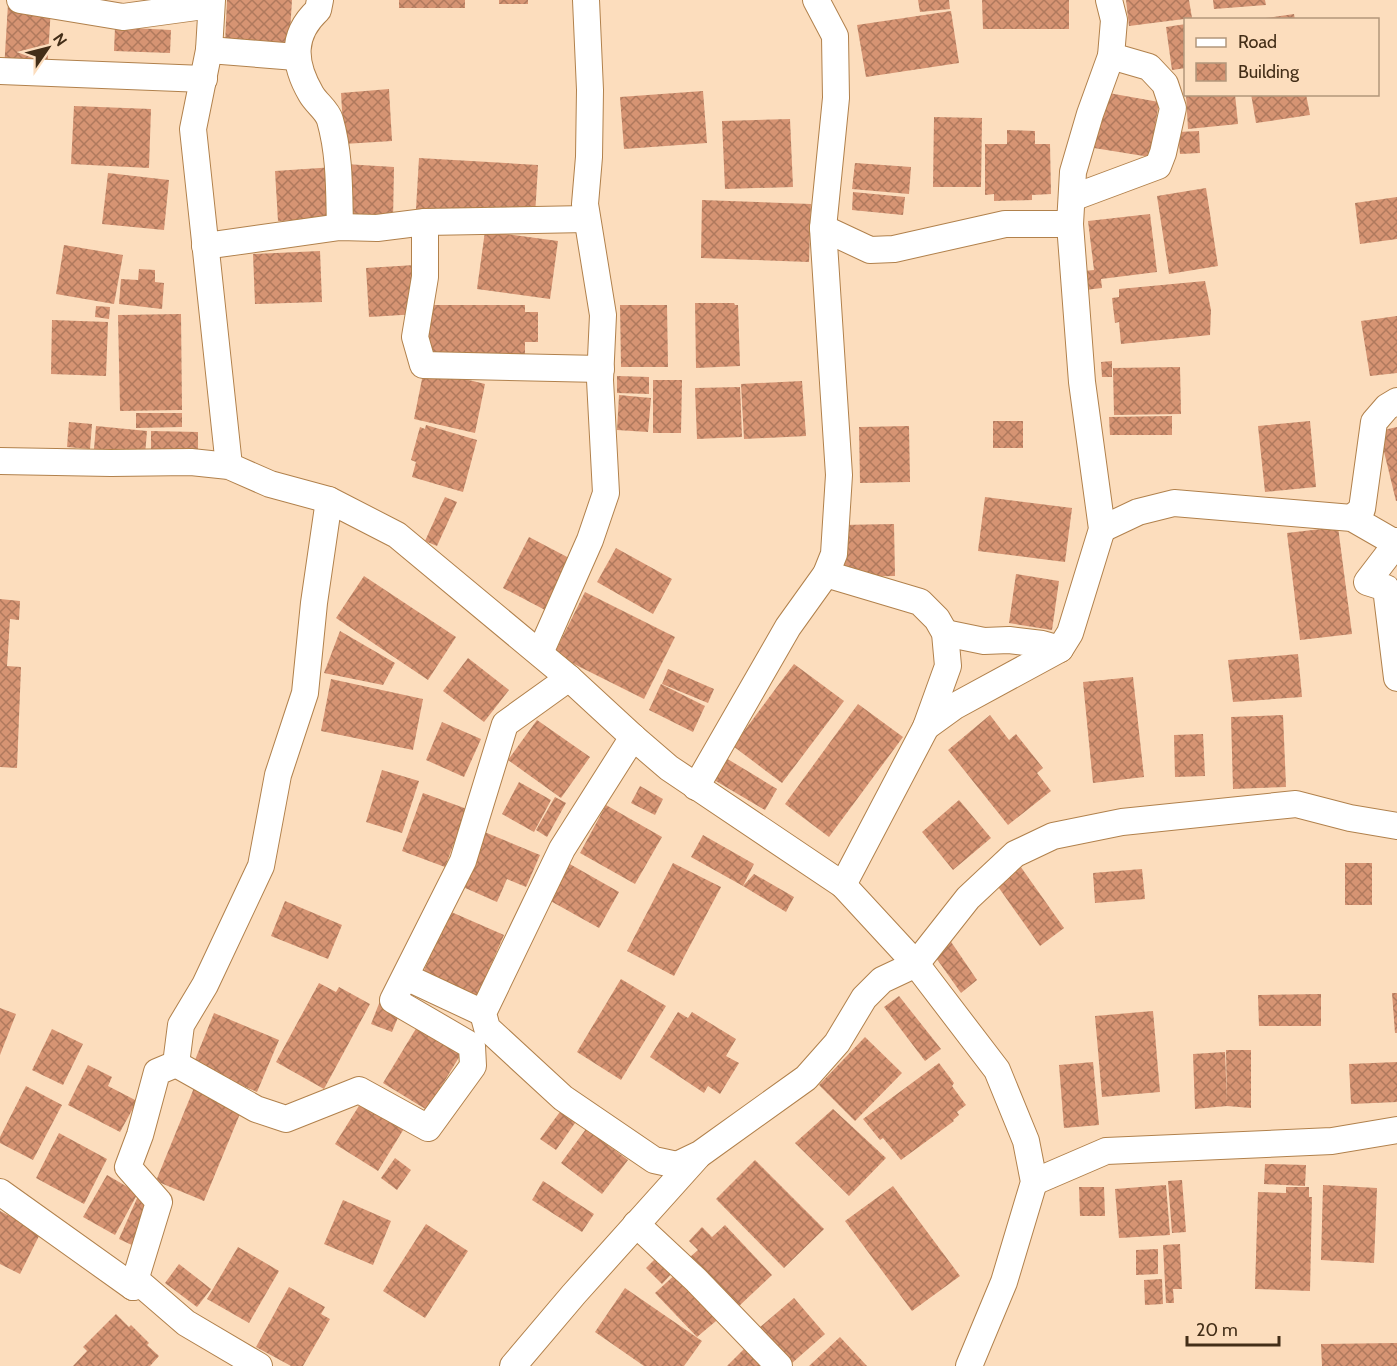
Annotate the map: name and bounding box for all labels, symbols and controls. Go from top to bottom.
north arrow [18,18,78,78]
legend [1184,18,1379,96]
text: N [49,30,71,50]
text: Road [1238,31,1277,53]
text: Building [1238,61,1300,83]
scale bar [1187,1309,1278,1347]
text: 20 m [1196,1319,1238,1341]

